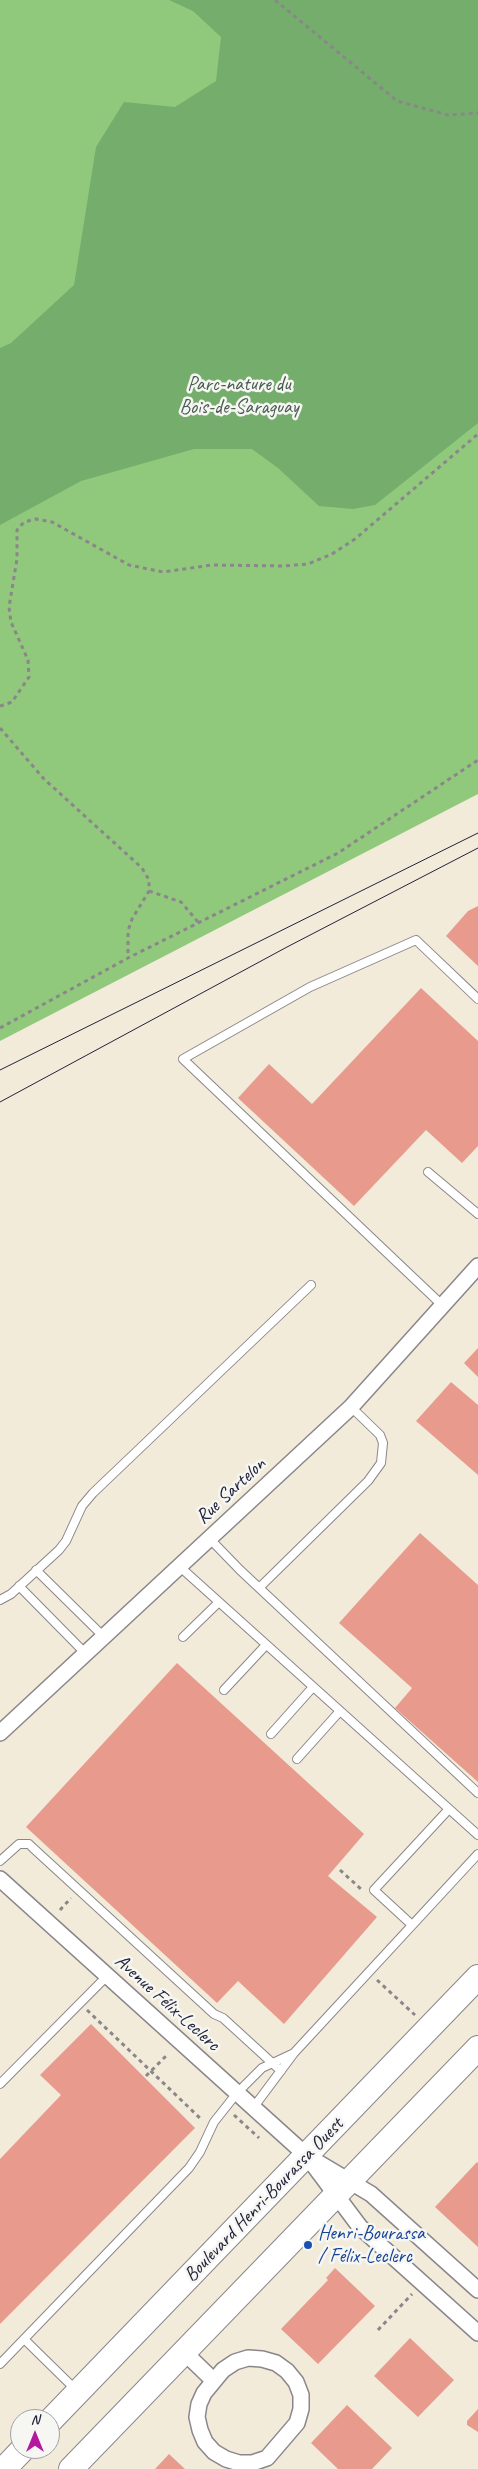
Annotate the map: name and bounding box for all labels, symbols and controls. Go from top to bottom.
park label: Parc-nature du Bois-de-Saraguay [180,373,298,420]
street label: Rue Sartelon [191,1453,271,1529]
street label: Avenue Félix-Leclerc [109,1950,225,2056]
street label: Boulevard Henri-Bourassa Ouest [179,2113,349,2287]
place label: Henri-Bourassa / Félix-Leclerc [318,2222,425,2269]
marker: Henri-Bourassa / Félix-Leclerc [302,2239,314,2251]
north arrow [10,2409,60,2459]
text: N [31,2411,39,2428]

